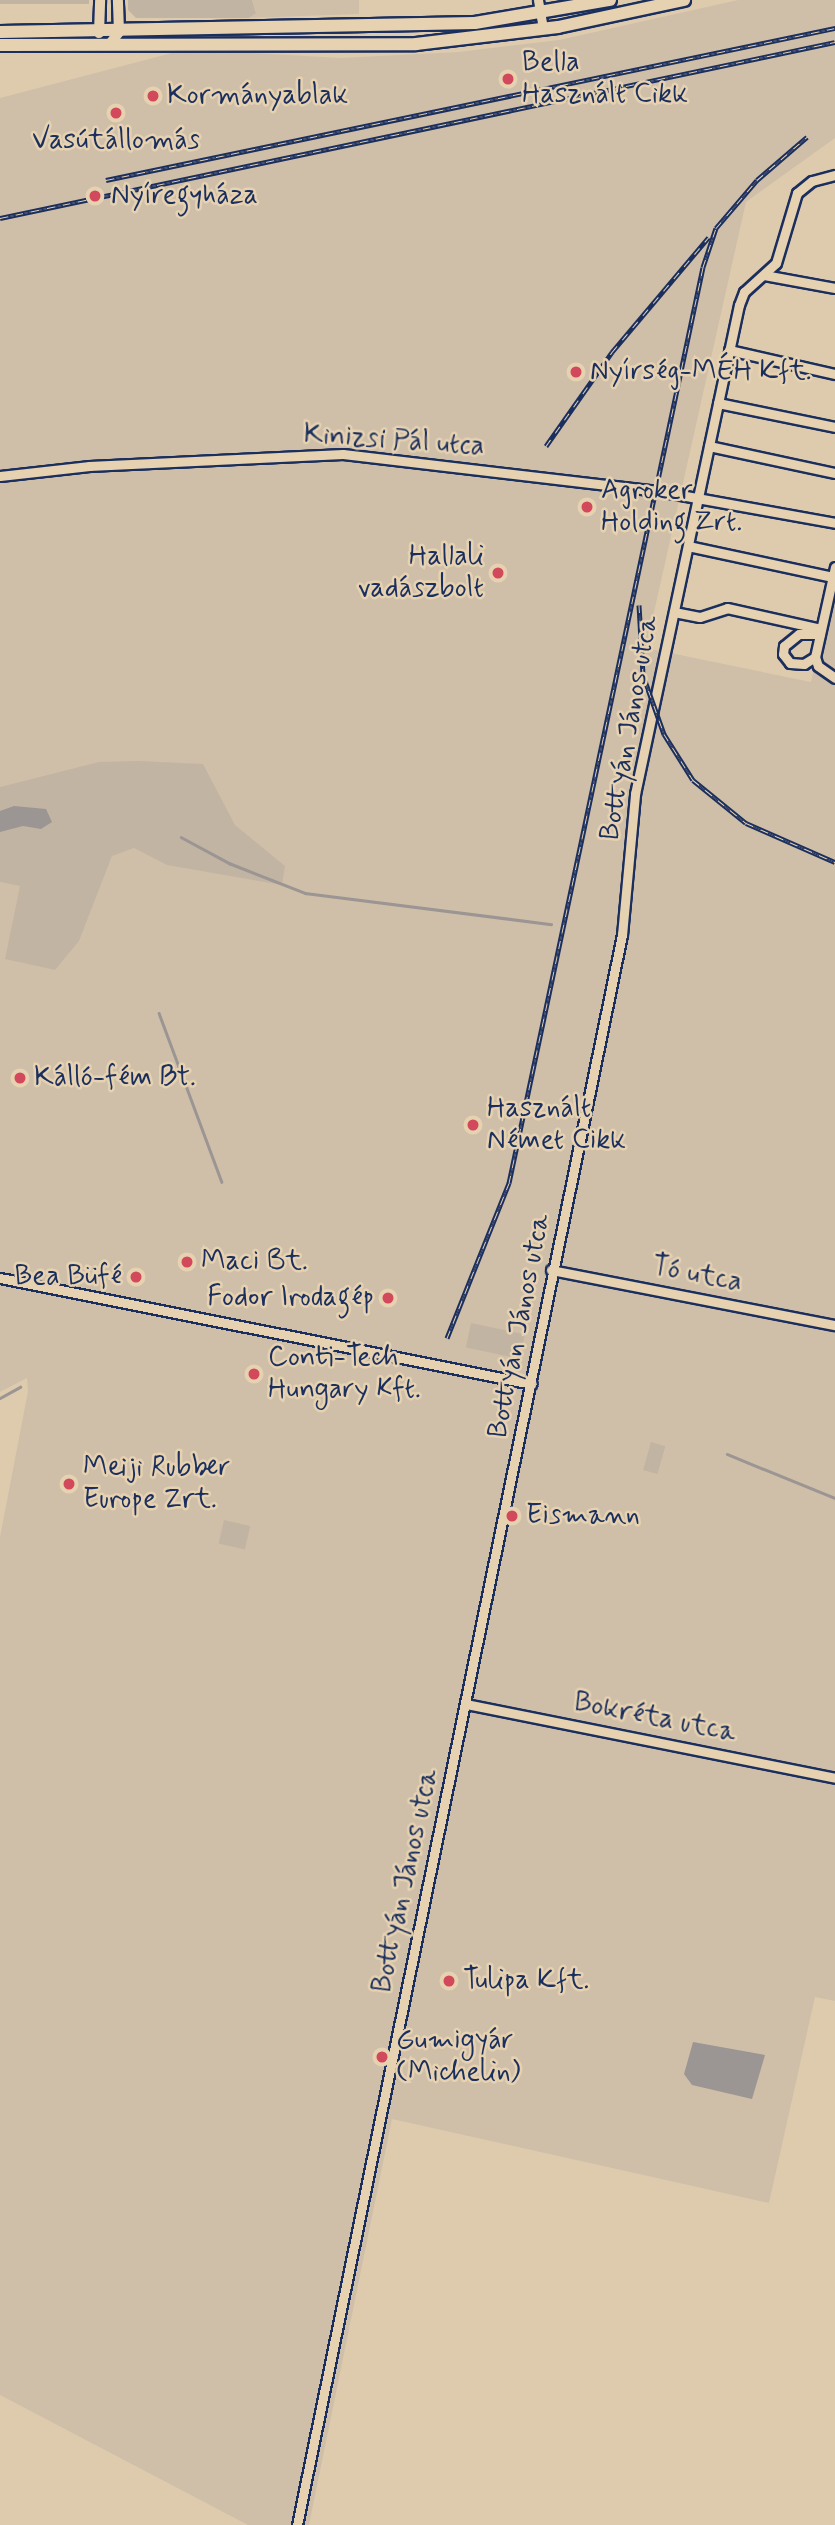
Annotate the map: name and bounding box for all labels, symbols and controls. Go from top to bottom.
place label: Bella Használt Cikk [522,46,690,112]
marker: Bella Használt Cikk [500,71,516,87]
place label: Kormányablak [167,79,348,113]
marker: Kormányablak [145,88,161,104]
marker: Vasútállomás [108,105,124,121]
place label: Vasútállomás [32,124,200,158]
place label: Nyíregyháza [111,179,258,213]
marker: Nyíregyháza [85,186,105,206]
place label: Nyírség-MÉH Kft. [590,355,811,389]
marker: Nyírség-MÉH Kft. [568,364,584,380]
street label: Kinizsi Pál utca [298,418,490,464]
place label: Agroker Holding Zrt. [601,474,746,540]
marker: Agroker Holding Zrt. [579,499,595,515]
place label: Hallali vadászbolt [357,540,484,606]
marker: Hallali vadászbolt [490,565,506,581]
street label: Bottyán János utca [593,609,667,847]
place label: Kálló-fém Bt. [34,1061,194,1095]
marker: Kálló-fém Bt. [12,1070,28,1086]
place label: Használt Német Cikk [487,1092,628,1158]
marker: Használt Német Cikk [465,1117,481,1133]
street label: Bottyán János utca [481,1207,559,1445]
place label: Maci Bt. [201,1245,301,1279]
street label: Tó utca [649,1250,745,1300]
marker: Maci Bt. [179,1254,195,1270]
place label: Bea Büfé [14,1260,122,1294]
marker: Bea Büfé [128,1269,144,1285]
place label: Fodor Irodagép [201,1281,374,1315]
marker: Fodor Irodagép [380,1290,396,1306]
place label: Conti-Tech Hungary Kft. [268,1341,427,1407]
marker: Conti-Tech Hungary Kft. [246,1366,262,1382]
place label: Meiji Rubber Europe Zrt. [83,1451,235,1517]
marker: Meiji Rubber Europe Zrt. [61,1476,77,1492]
place label: Eismann [526,1499,640,1533]
marker: Eismann [504,1508,520,1524]
street label: Bokréta utca [571,1686,739,1750]
street label: Bottyán János utca [365,1762,447,2000]
place label: Tulipa Kft. [463,1964,588,1998]
marker: Tulipa Kft. [441,1973,457,1989]
place label: Gumigyár (Michelin) [396,2024,521,2090]
marker: Gumigyár (Michelin) [374,2049,390,2065]

